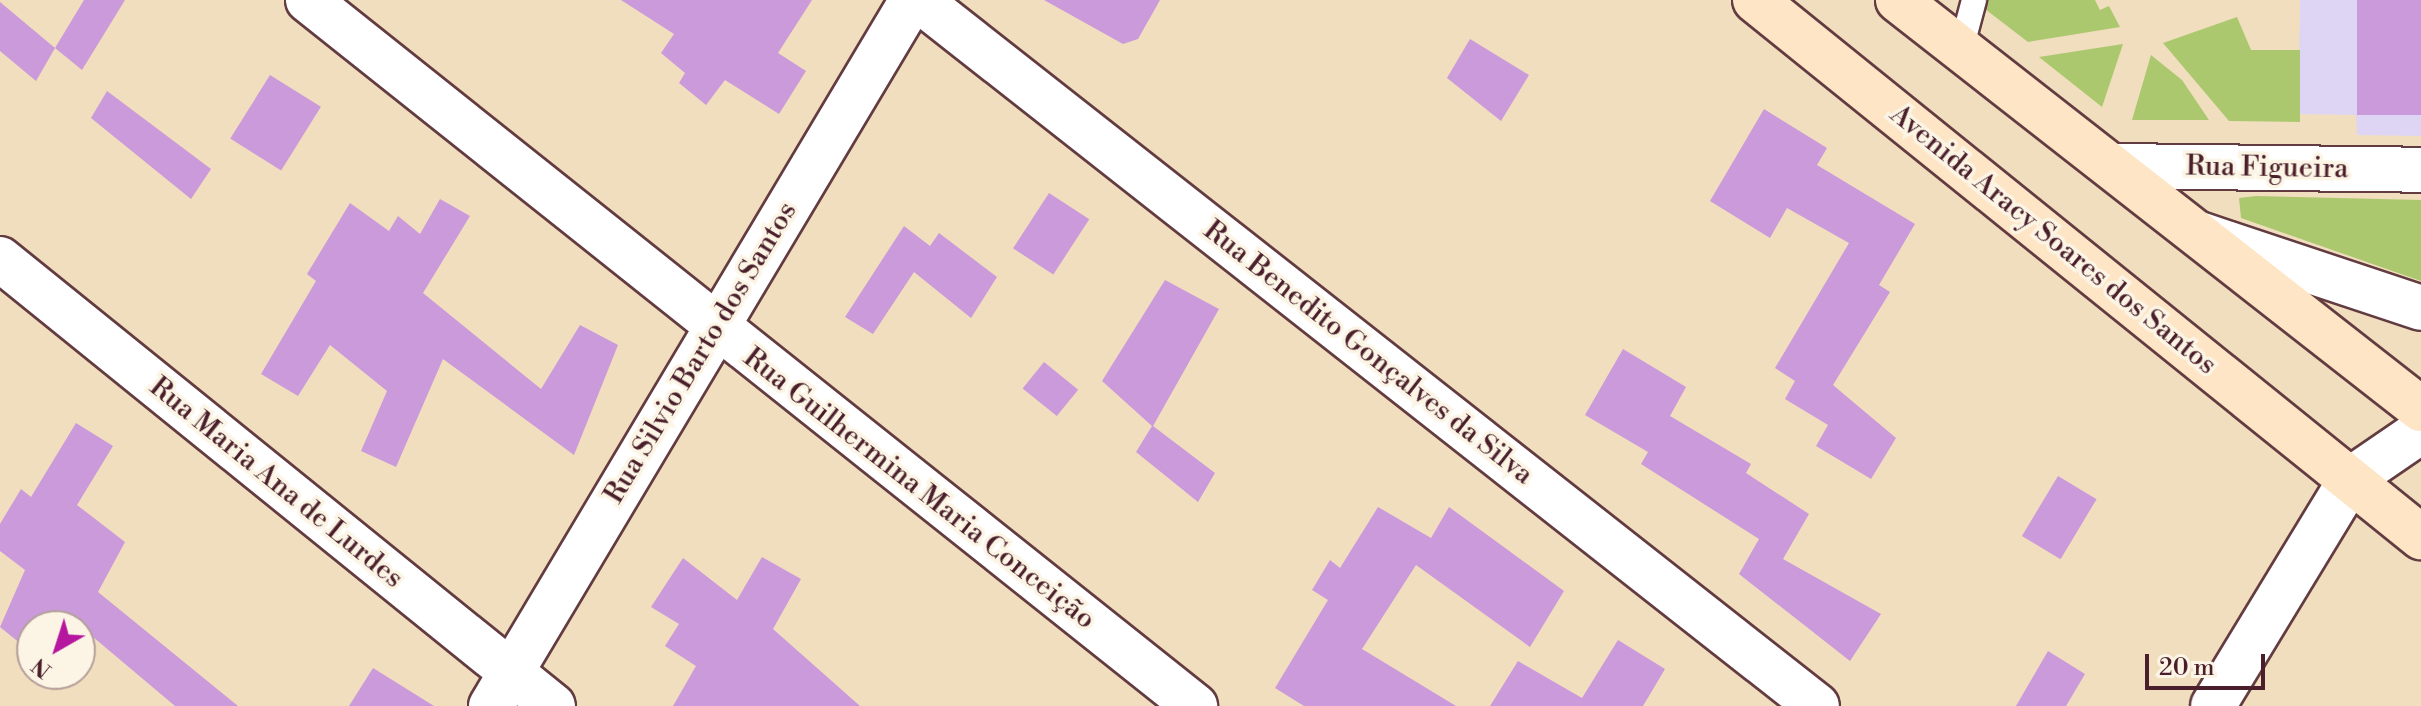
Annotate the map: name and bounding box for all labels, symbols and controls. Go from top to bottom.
street label: Avenida Aracy Soares dos Santos [1883,98,2223,382]
street label: Rua Figueira [2185,150,2349,186]
street label: Rua Silvio Barto dos Santos [598,196,804,510]
street label: Rua Benedito Gonçalves da Silva [1197,214,1539,492]
street label: Rua Guilhermina Maria Conceição [736,341,1102,637]
street label: Rua Maria Ana de Lurdes [143,370,409,596]
north arrow [16,610,96,690]
scale bar [2149,638,2269,688]
text: N [27,652,57,683]
text: 20 m [2159,653,2215,683]

